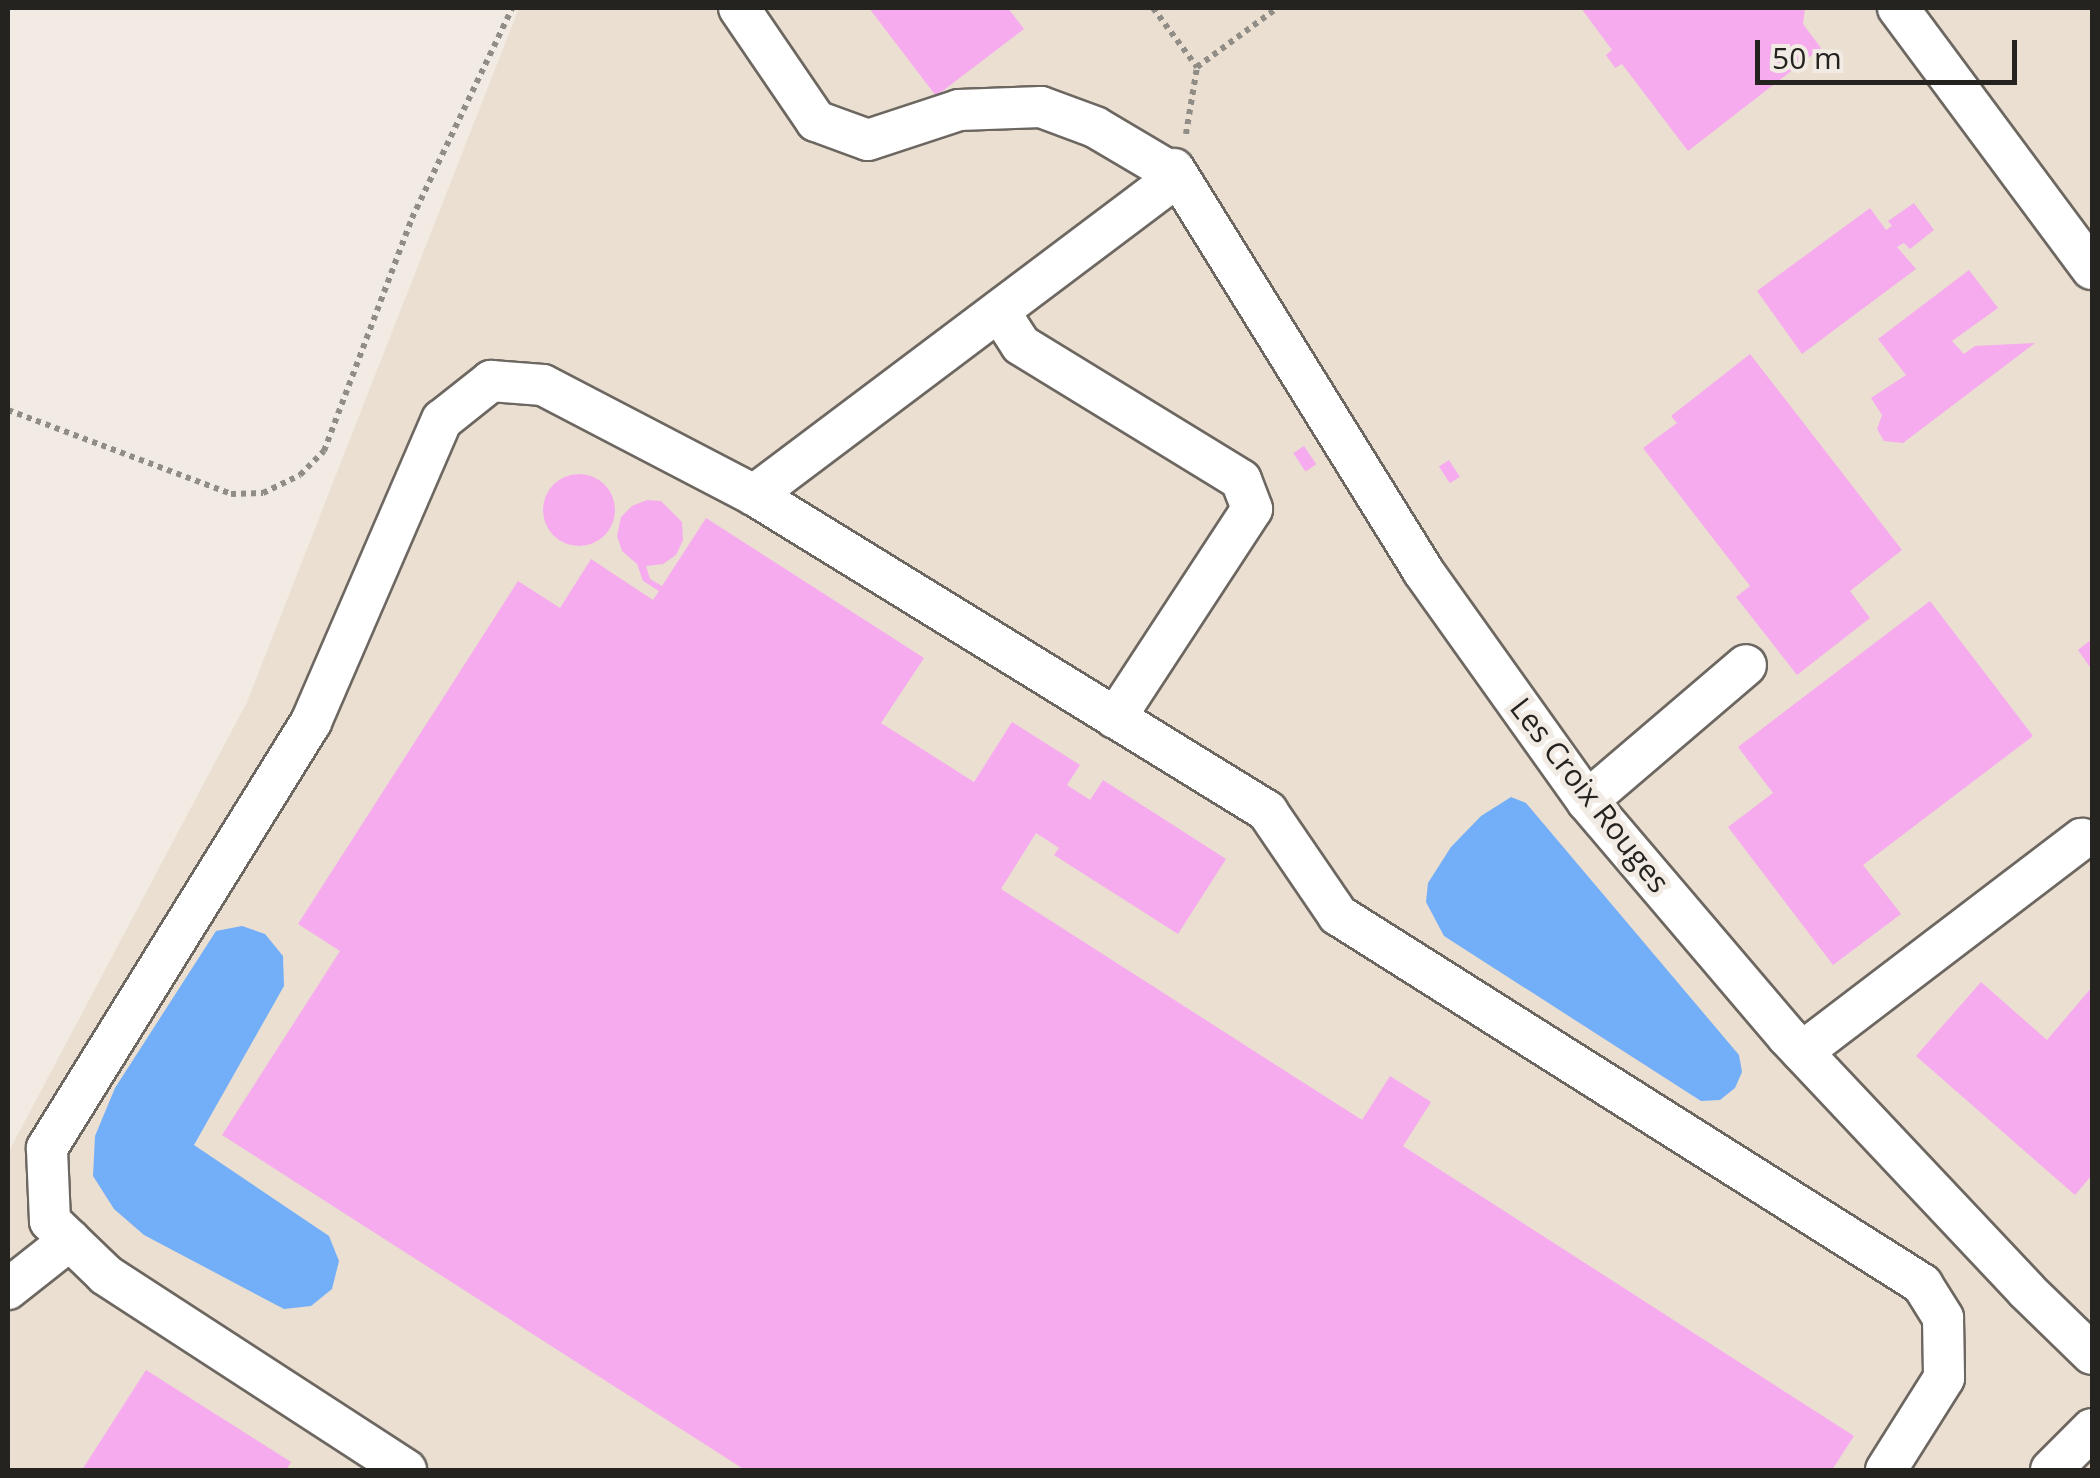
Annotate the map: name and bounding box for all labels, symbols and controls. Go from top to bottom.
scale bar [1760,20,2022,82]
text: 50 m [1772,37,1842,78]
street label: Les Croix Rouges [1503,690,1677,900]

